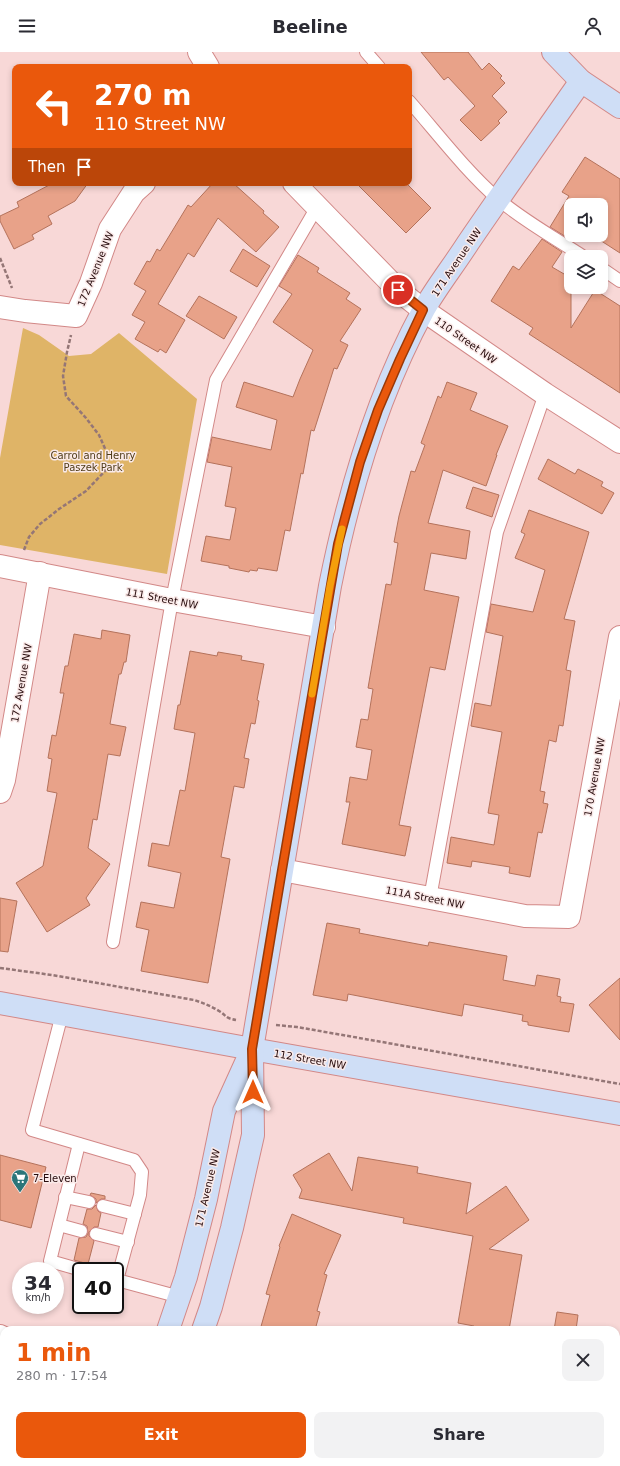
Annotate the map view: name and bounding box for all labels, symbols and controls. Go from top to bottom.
icon: menu [16,15,38,37]
icon: person [582,15,604,37]
text: Beeline [272,16,348,37]
text: 270 m [94,79,191,112]
icon: left [28,80,80,132]
text: 110 Street NW [94,113,226,134]
icon: arrive [73,156,95,178]
text: Then [28,158,65,176]
map controls [564,198,608,294]
button: sound [564,198,608,242]
street label: 171 Avenue NW [429,226,483,299]
street label: 172 Avenue NW [75,230,116,308]
button: layers [564,250,608,294]
pin [381,273,415,307]
icon: arrive [387,279,409,301]
street label: 110 Street NW [433,315,499,366]
park label: Carrol and Henry Paszek Park [50,450,136,473]
street label: 111 Street NW [125,586,199,611]
street label: 172 Avenue NW [9,643,34,723]
street label: 170 Avenue NW [582,737,607,817]
street label: 111A Street NW [385,884,465,911]
street label: 112 Street NW [273,1048,347,1071]
position arrow [232,1071,274,1113]
street label: 171 Avenue NW [193,1148,222,1228]
supermarket icon: 7-Eleven [10,1168,30,1193]
place label: 7-Eleven [33,1173,77,1184]
speed limit sign: 40 [72,1262,124,1314]
text: 34 [24,1271,52,1295]
text: km/h [25,1292,51,1303]
text: 1 min [16,1339,91,1367]
button: close [562,1339,604,1381]
text: 280 m · 17:54 [16,1368,107,1383]
button: Exit [16,1412,306,1458]
button: Share [314,1412,604,1458]

